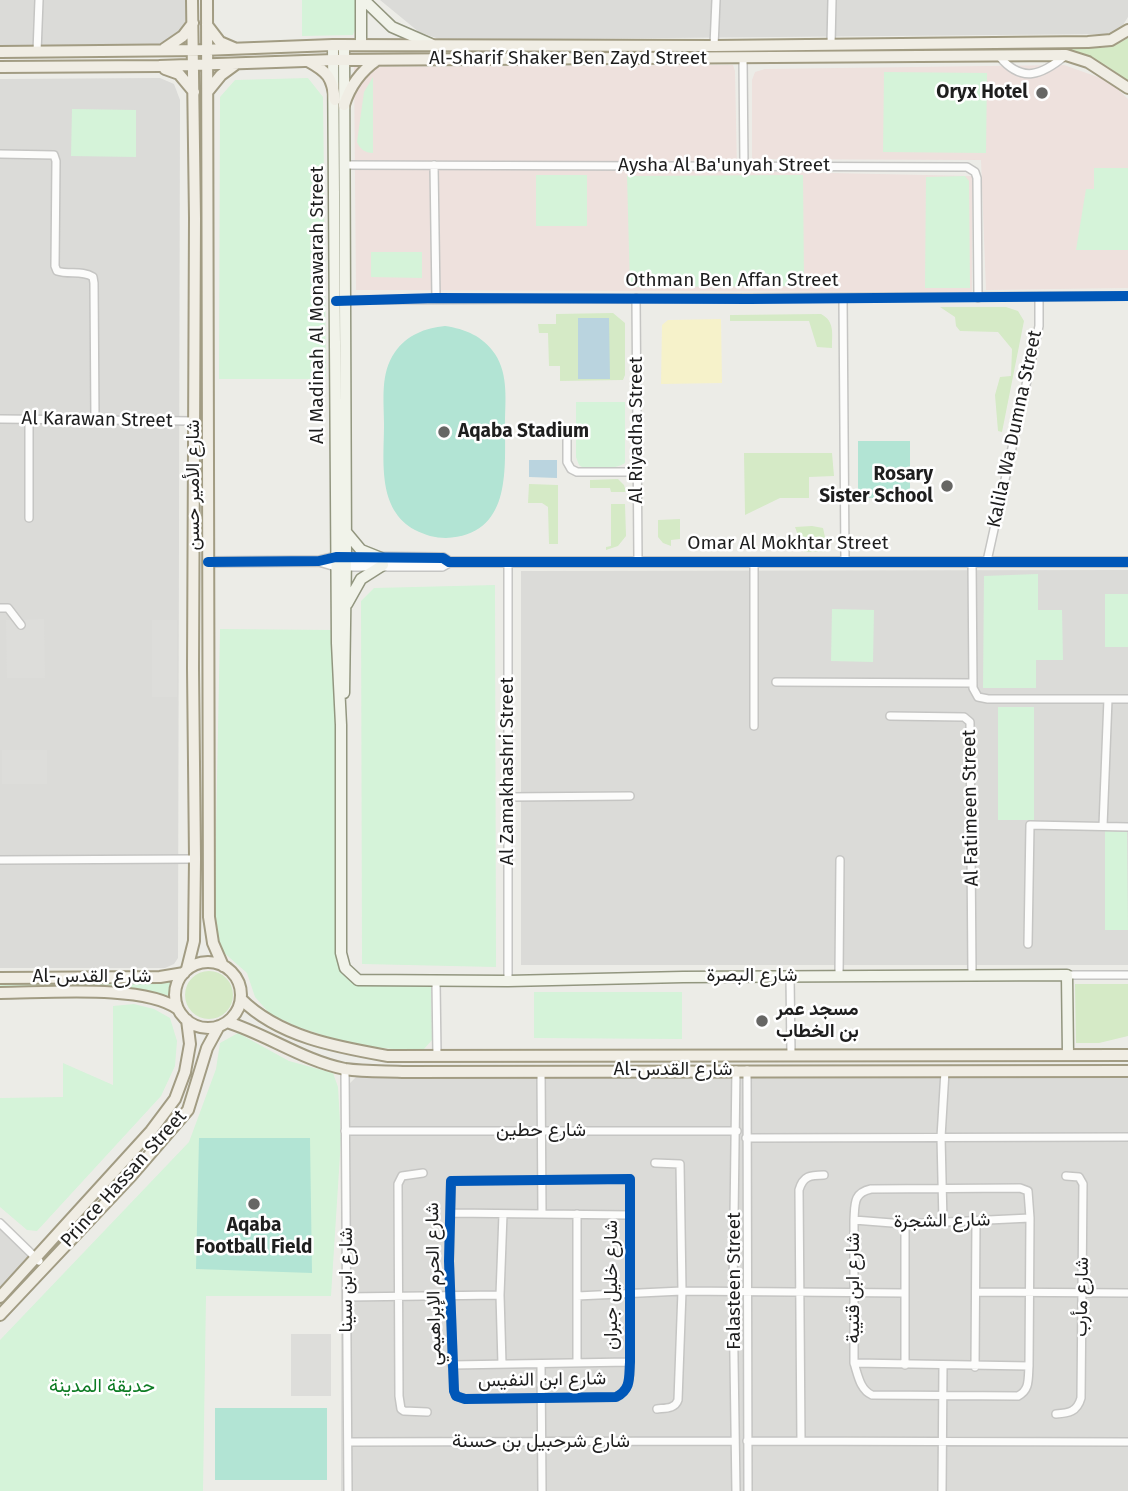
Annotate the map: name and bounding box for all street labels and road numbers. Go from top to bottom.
street label: Al-Sharif Shaker Ben Zayd Street [429,48,707,70]
street label: Aysha Al Ba'unyah Street [618,155,830,177]
street label: Al Madinah Al Monawarah Street [307,166,329,444]
street label: Othman Ben Affan Street [625,270,839,292]
street label: Kalila Wa Dumna Street [983,328,1047,530]
street label: Al Riyadha Street [626,356,648,504]
street label: Al Karawan Street [21,407,173,433]
street label: شارع الأمير حسن [183,420,205,550]
street label: Omar Al Mokhtar Street [687,533,889,555]
street label: Al Zamakhashri Street [497,677,519,865]
street label: Al Fatimeen Street [958,729,984,887]
street label: شارع البصرة [707,965,797,987]
street label: Al-شارع القدس [32,966,152,988]
street label: Al-شارع القدس [613,1059,733,1081]
street label: Prince Hassan Street [56,1106,192,1252]
street label: شارع حطين [496,1120,586,1142]
street label: شارع الحرم الإبراهيمي [421,1202,447,1366]
street label: شارع الشجرة [893,1209,991,1233]
street label: Falasteen Street [724,1212,746,1350]
street label: شارع خليل جبران [601,1220,623,1350]
street label: شارع ابن سينا [336,1227,358,1333]
street label: شارع ابن قتيبة [843,1233,865,1343]
street label: شارع مأرب [1070,1257,1094,1337]
street label: شارع ابن النفيس [478,1367,606,1393]
street label: شارع شرحبيل بن حسنة [452,1431,630,1453]

